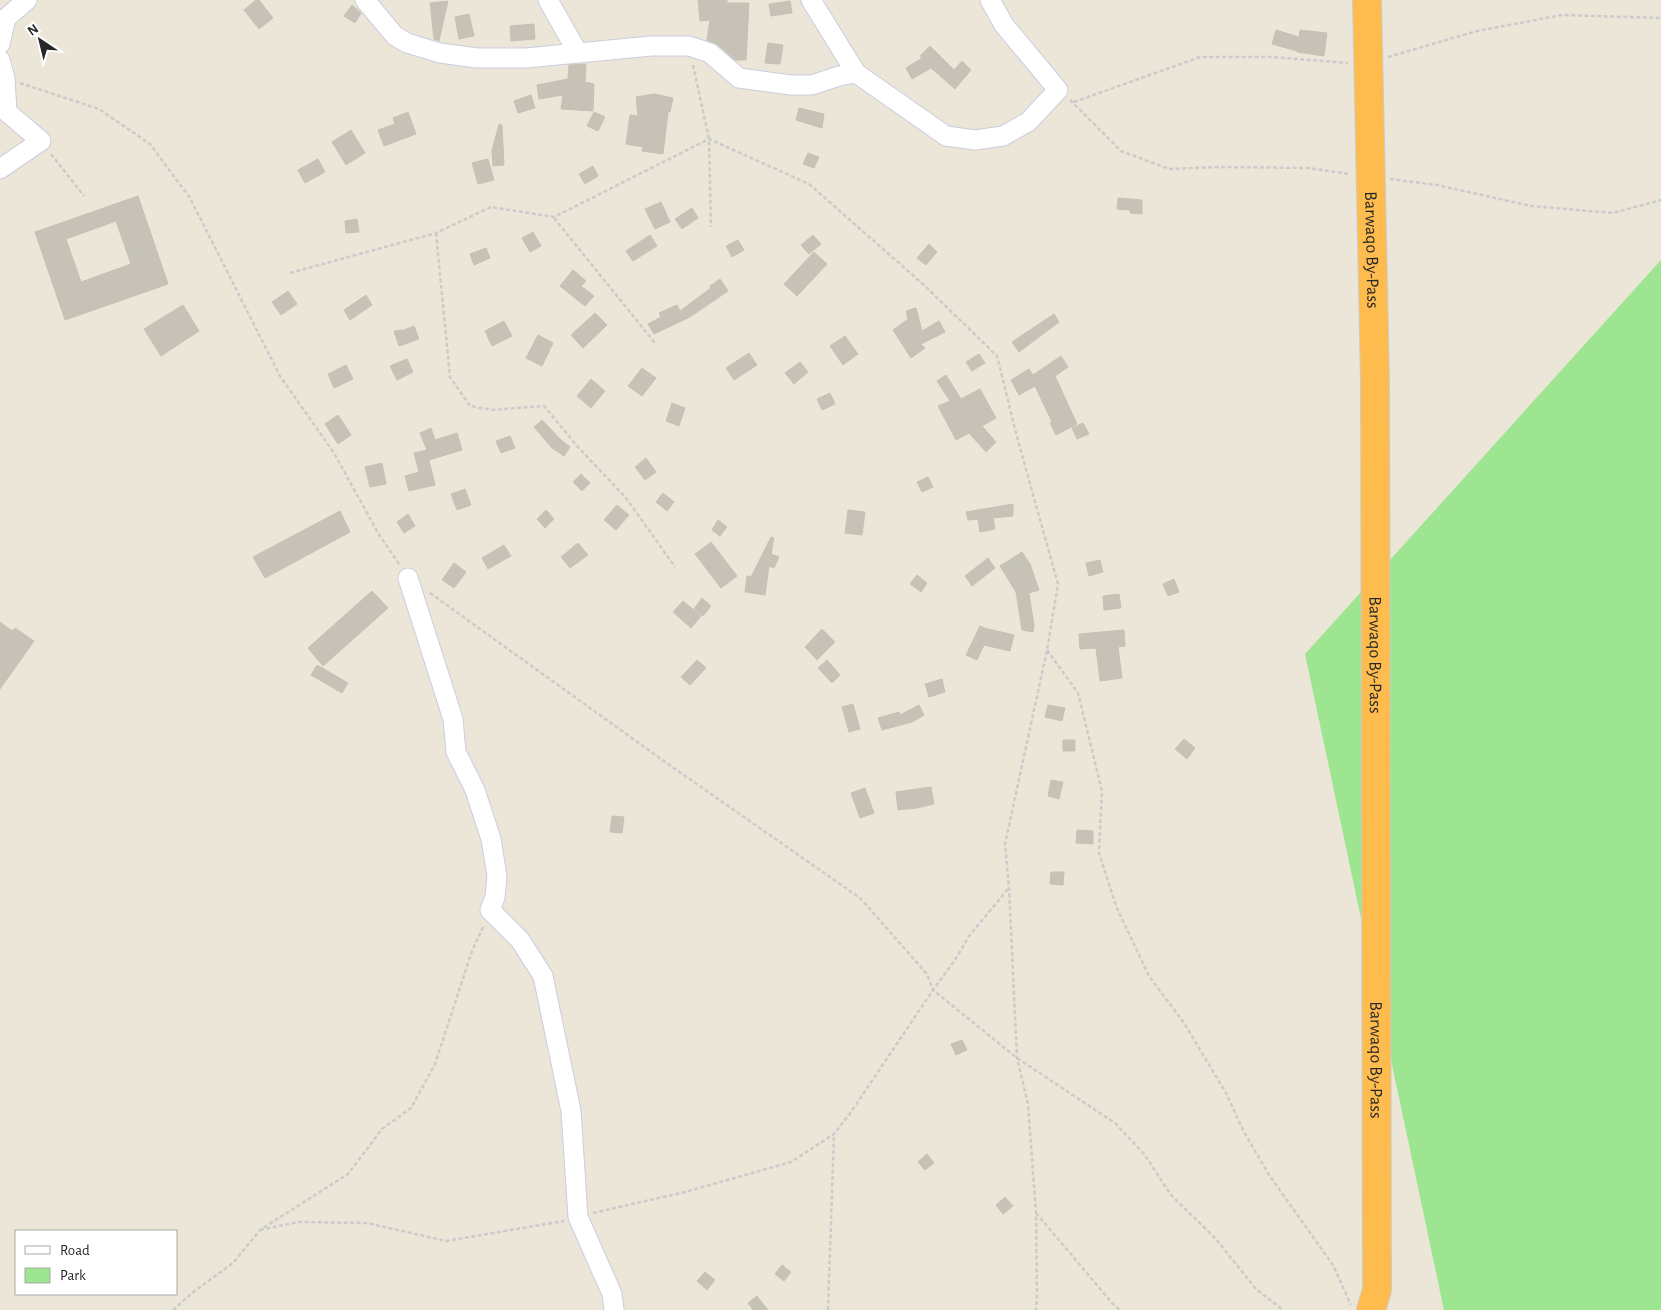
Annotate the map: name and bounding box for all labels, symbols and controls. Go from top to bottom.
north arrow [15,15,65,65]
text: N [25,22,41,39]
street label: Barwaqo By-Pass [1361,191,1381,309]
street label: Barwaqo By-Pass [1365,596,1384,714]
street label: Barwaqo By-Pass [1366,1001,1385,1119]
legend [15,1230,178,1295]
text: Road [60,1243,90,1258]
text: Park [60,1268,86,1283]

